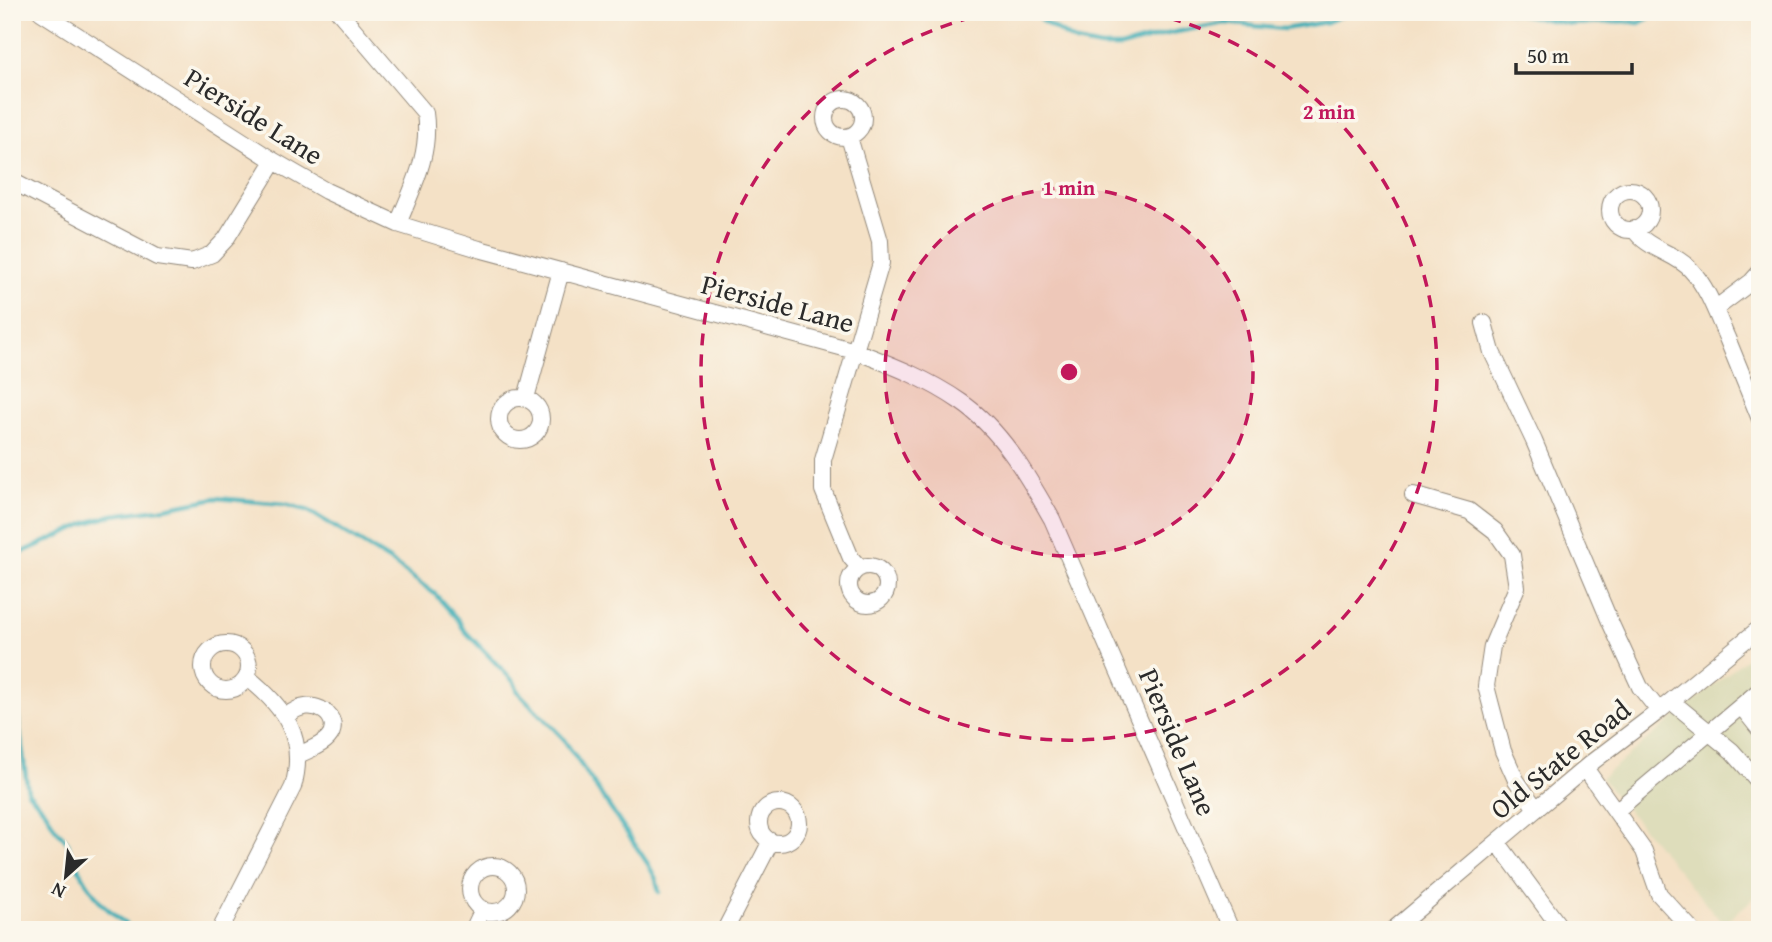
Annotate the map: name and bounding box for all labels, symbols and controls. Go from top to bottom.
scale bar [1516,32,1632,76]
text: 50 m [1527,40,1569,71]
street label: Pierside Lane [177,57,332,174]
text: 2 min [1303,96,1356,127]
text: 1 min [1043,172,1096,203]
street label: Pierside Lane [697,262,859,343]
centre of rings [1057,360,1081,384]
street label: Pierside Lane [1129,662,1228,822]
street label: Old State Road [1481,689,1639,828]
north arrow [32,841,102,911]
text: N [46,876,70,907]

